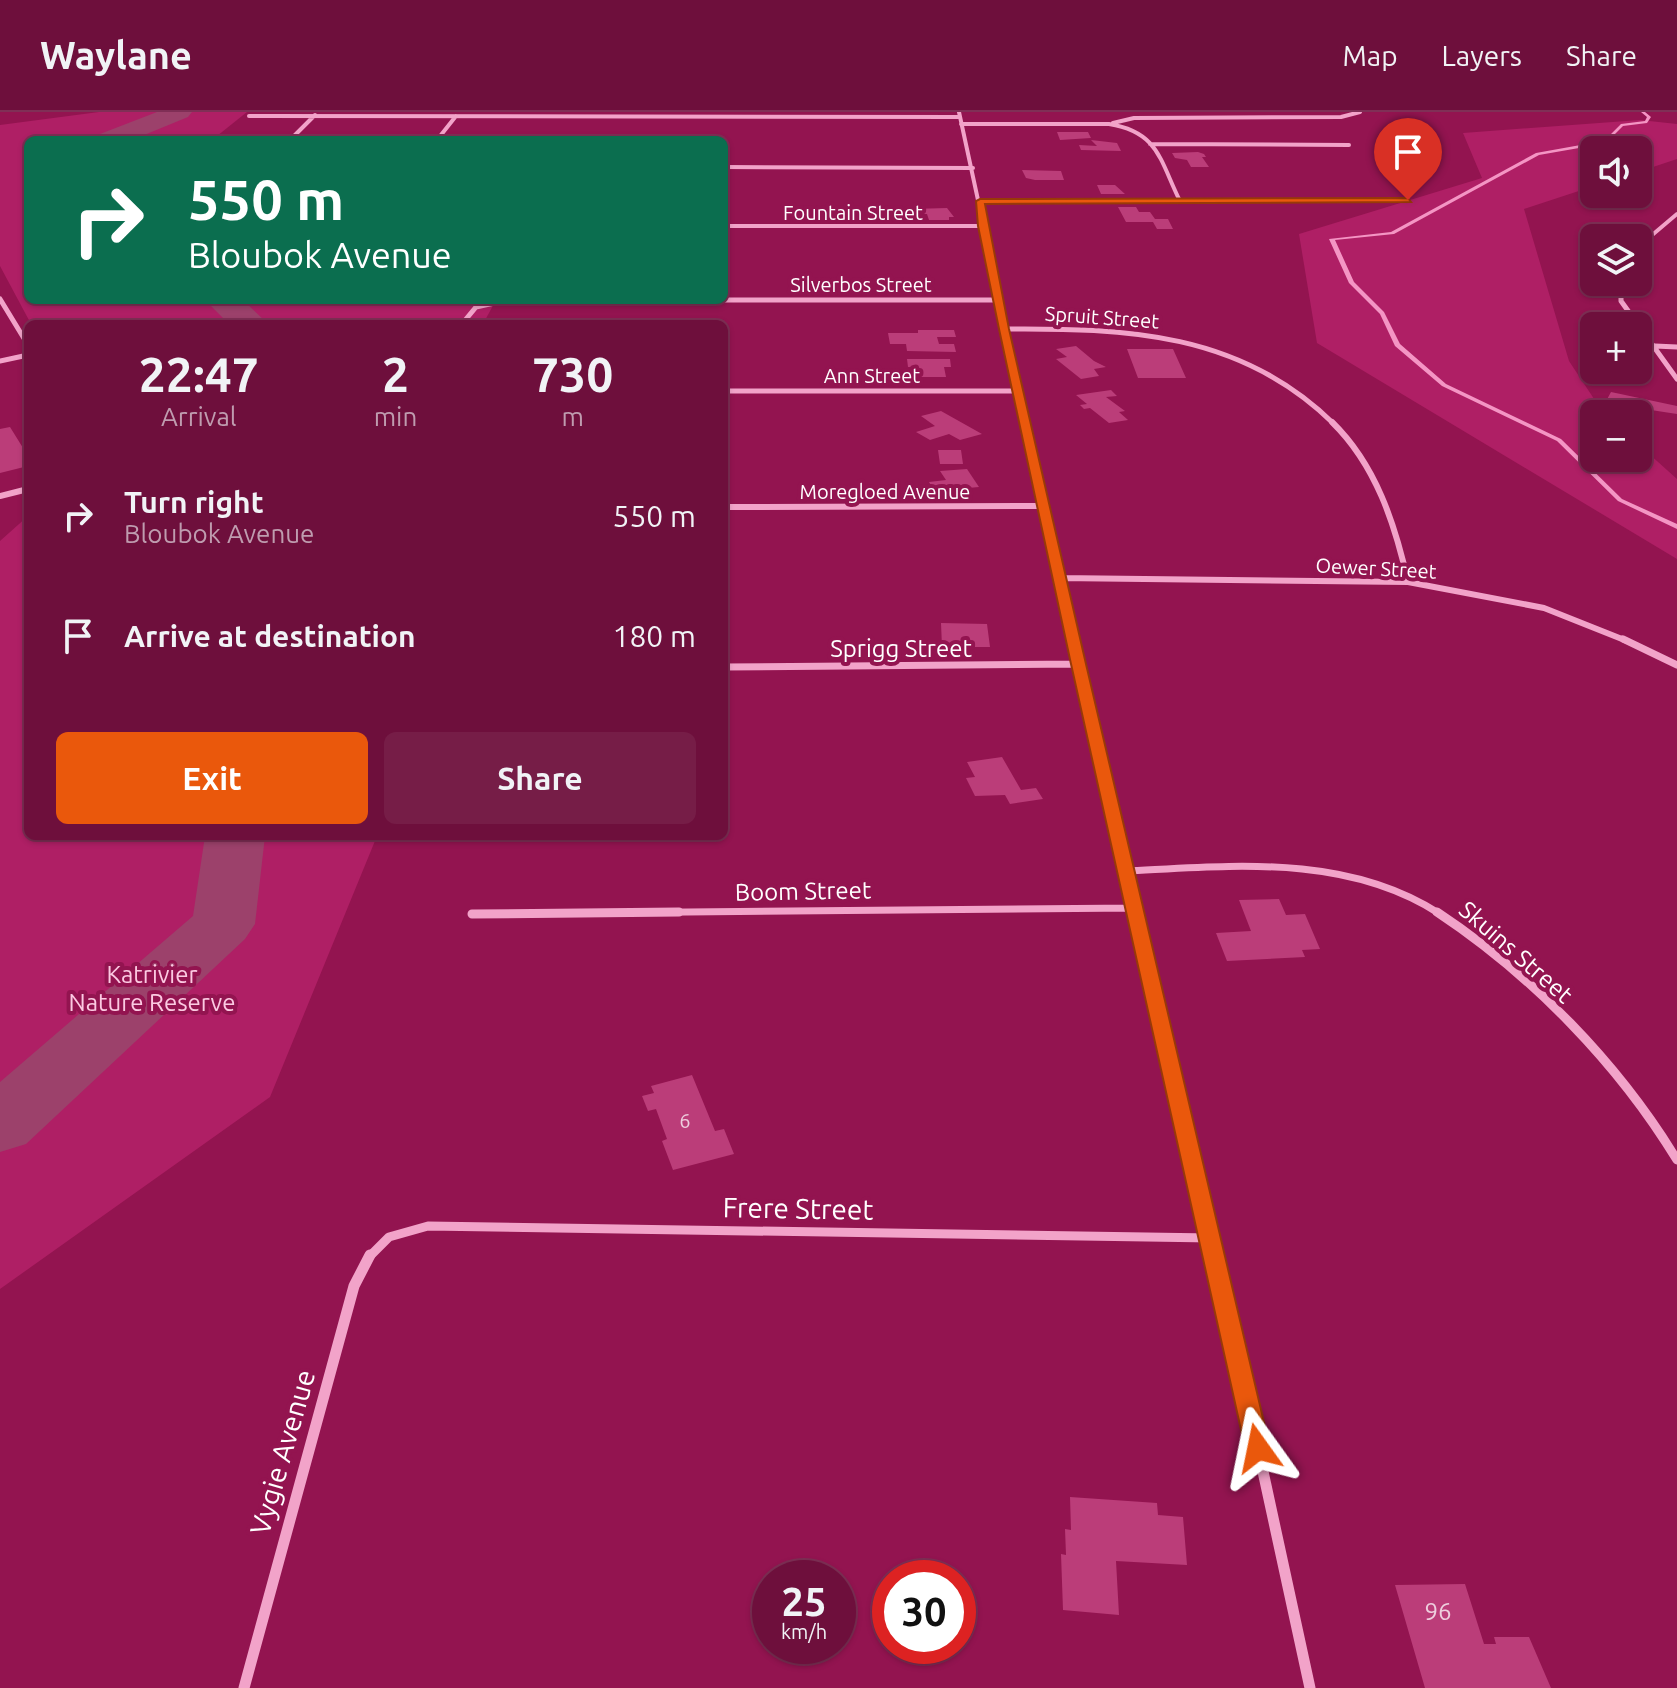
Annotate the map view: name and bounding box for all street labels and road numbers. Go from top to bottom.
street label: Fountain Street [783,201,923,224]
street label: Silverbos Street [790,273,932,296]
street label: Spruit Street [1044,302,1160,332]
street label: Ann Street [824,364,920,387]
street label: Moregloed Avenue [800,480,970,503]
street label: Oewer Street [1315,553,1437,583]
street label: Sprigg Street [830,635,972,662]
street label: Boom Street [735,876,872,906]
street label: Skuins Street [1454,896,1578,1009]
street label: Frere Street [722,1191,874,1225]
street label: Vygie Avenue [244,1366,320,1538]

